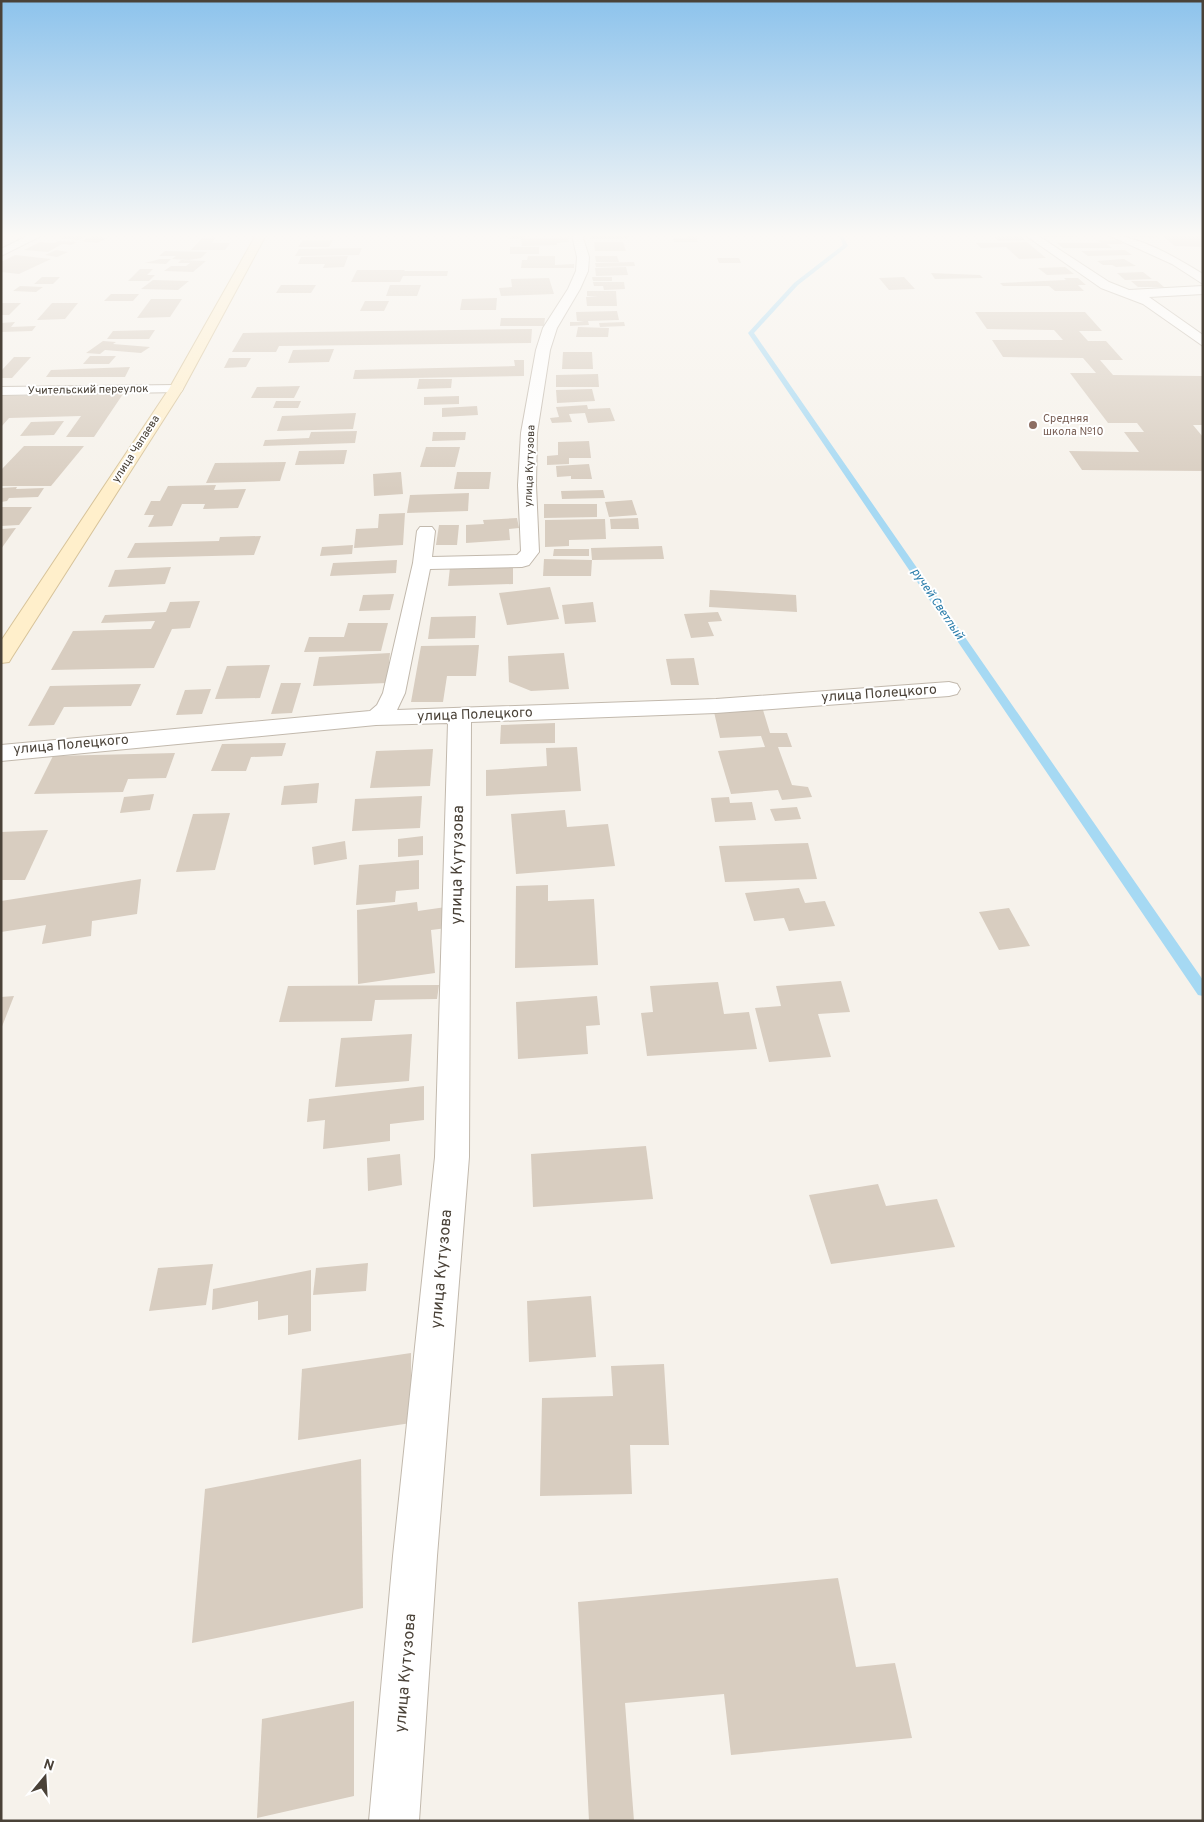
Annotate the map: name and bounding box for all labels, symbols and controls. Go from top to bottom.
street label: Учительский переулок [27,382,149,398]
street label: улица Чапаева [109,412,163,485]
place label: Средняя школа №10 [1043,412,1103,439]
marker: Средняя школа №10 [1027,419,1039,431]
street label: улица Кутузова [522,424,538,507]
water label: ручей Светлый [907,565,968,644]
street label: улица Полецкого [821,681,937,707]
street label: улица Полецкого [417,704,533,726]
street label: улица Полецкого [13,731,130,759]
street label: улица Кутузова [447,805,469,925]
street label: улица Кутузова [427,1209,457,1329]
street label: улица Кутузова [391,1613,421,1733]
north arrow [20,1752,70,1802]
text: N [41,1756,56,1776]

